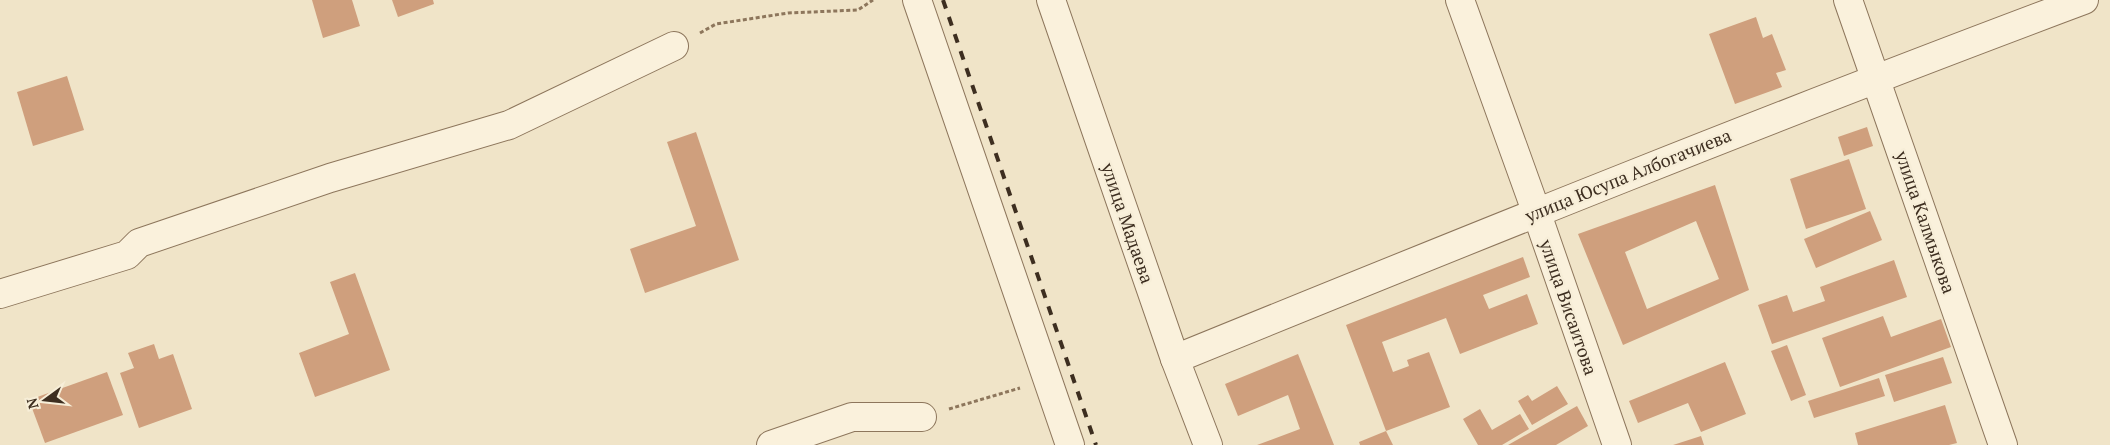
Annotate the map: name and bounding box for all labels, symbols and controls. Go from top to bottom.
street label: улица Юсупа Албогачиева [1520,123,1735,228]
street label: улица Калмыкова [1890,147,1962,296]
street label: улица Мадаева [1096,159,1160,286]
street label: улица Висаитова [1534,235,1603,378]
north arrow [20,375,70,425]
text: N [21,396,43,411]

